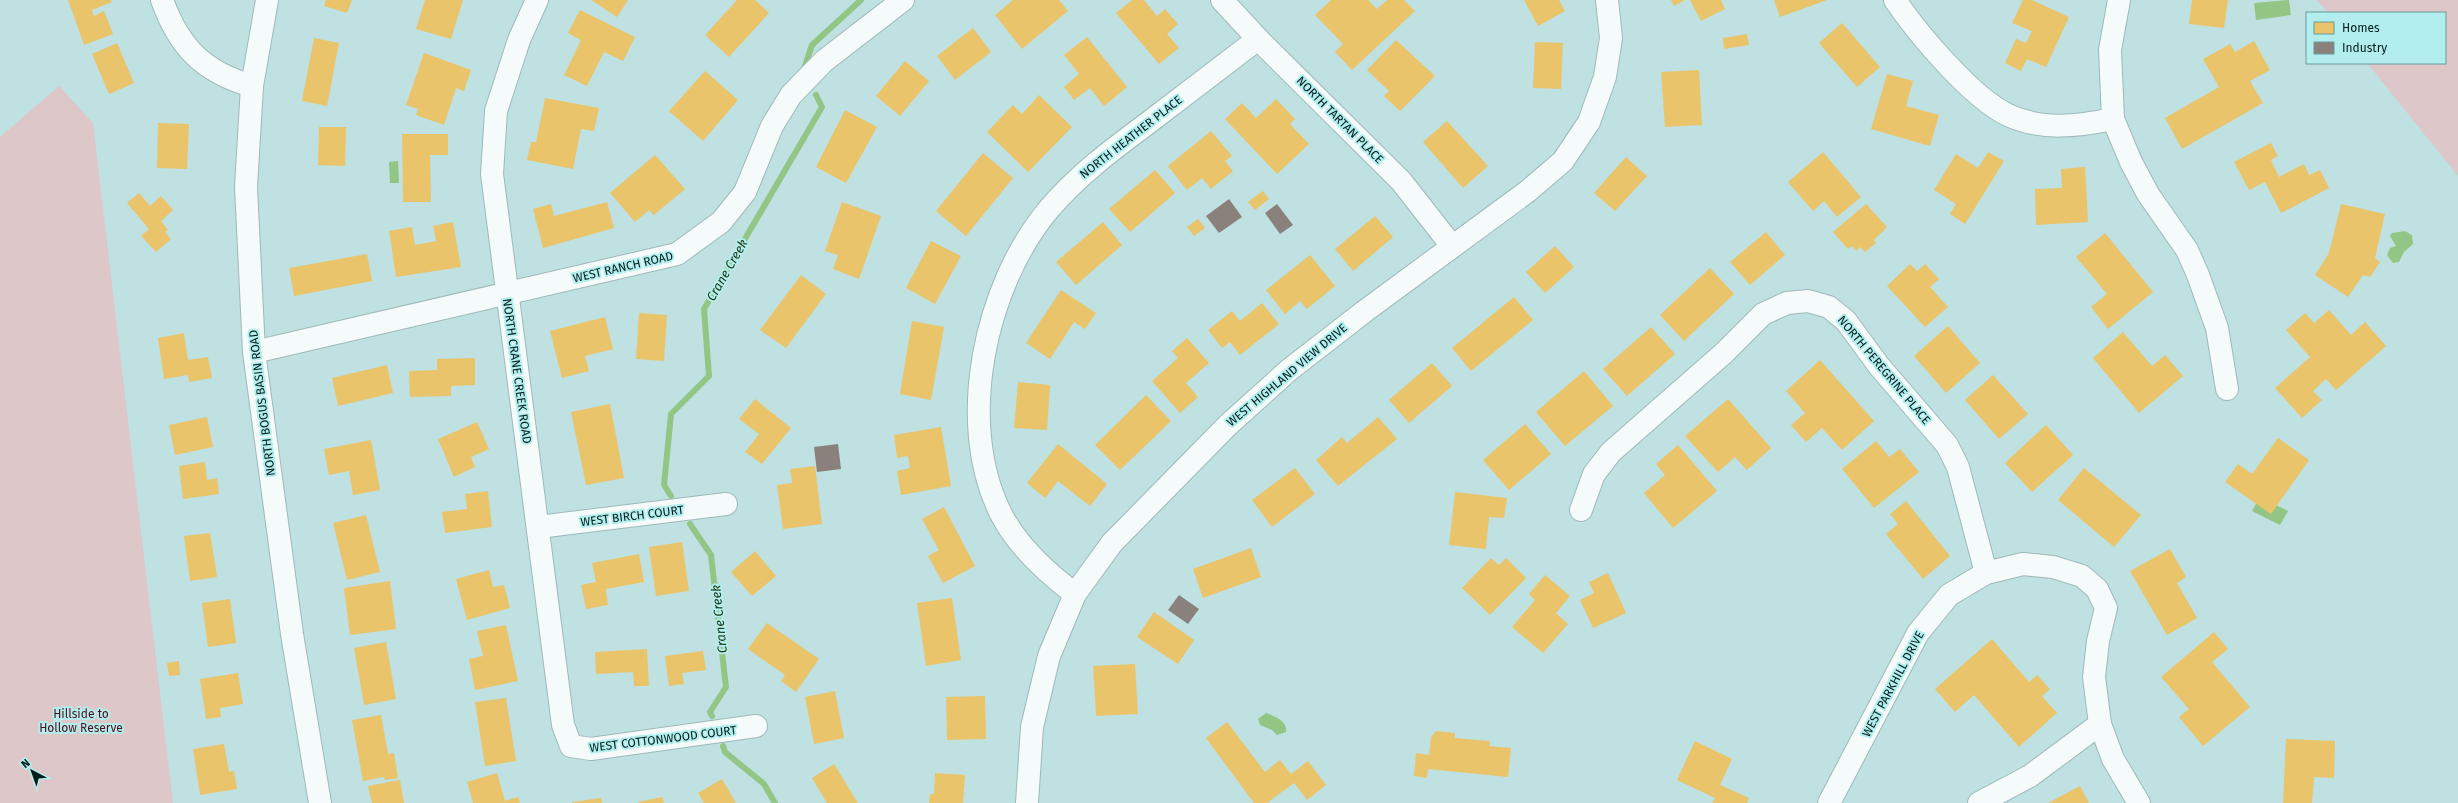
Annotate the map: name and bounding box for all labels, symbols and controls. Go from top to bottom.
legend [2306,12,2446,64]
text: Homes [2342,21,2380,35]
text: Industry [2342,41,2387,55]
street label: NORTH TARTAN PLACE [1294,74,1386,166]
street label: NORTH HEATHER PLACE [1077,93,1185,181]
water label: Crane Creek [703,237,751,303]
street label: WEST RANCH ROAD [572,249,675,285]
street label: NORTH CRANE CREEK ROAD [500,297,534,445]
street label: NORTH PEREGRINE PLACE [1835,313,1933,427]
street label: WEST HIGHLAND VIEW DRIVE [1224,321,1350,429]
street label: NORTH BOGUS BASIN ROAD [246,329,278,477]
street label: WEST BIRCH COURT [580,503,685,529]
water label: Crane Creek [708,584,730,654]
street label: WEST PARKHILL DRIVE [1859,629,1927,739]
park label: Hillside to Hollow Reserve [39,707,123,735]
street label: WEST COTTONWOOD COURT [589,723,738,755]
north arrow [12,751,52,791]
text: N [19,757,33,771]

